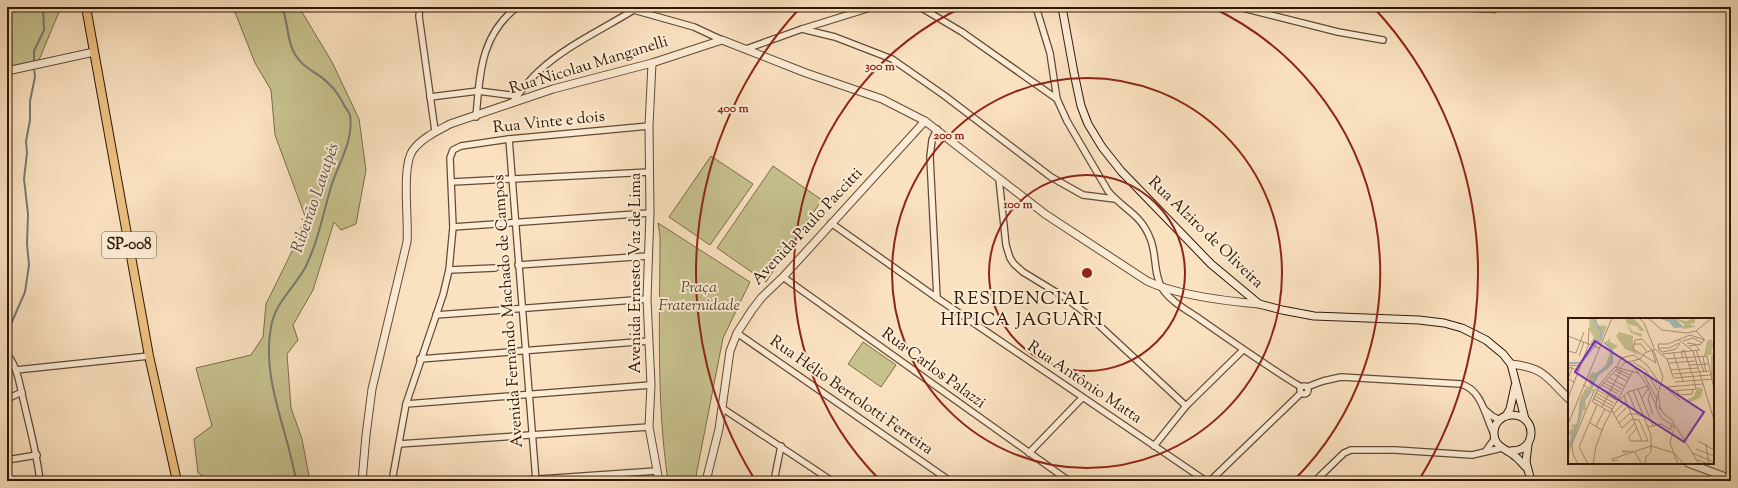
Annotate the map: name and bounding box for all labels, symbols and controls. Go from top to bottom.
street label: Rua Nicolau Manganelli [507,31,672,101]
text: 300 m [865,58,895,76]
text: 400 m [716,100,749,118]
street label: Rua Vinte e dois [492,106,606,140]
text: 200 m [934,127,964,145]
water label: Ribeirão Lavapés [286,140,346,256]
street label: Avenida Paulo Paccitti [747,163,869,291]
street label: Avenida Ernesto Vaz de Lima [625,172,648,373]
street label: Rua Alziro de Oliveira [1142,172,1268,295]
street label: Avenida Fernando Machado de Campos [488,174,530,448]
text: 100 m [1002,196,1033,214]
road number: SP-008 [102,232,156,258]
centre of rings [1080,266,1094,280]
park label: Praça Fraternidade [658,277,740,318]
district label: RESIDENCIAL HIPICA JAGUARI [940,287,1104,334]
inset map [1568,318,1714,464]
street label: Rua Carlos Palazzi [876,323,990,415]
street label: Rua Hélio Bertolotti Ferreira [765,331,938,462]
street label: Rua Antônio Matta [1022,336,1146,430]

